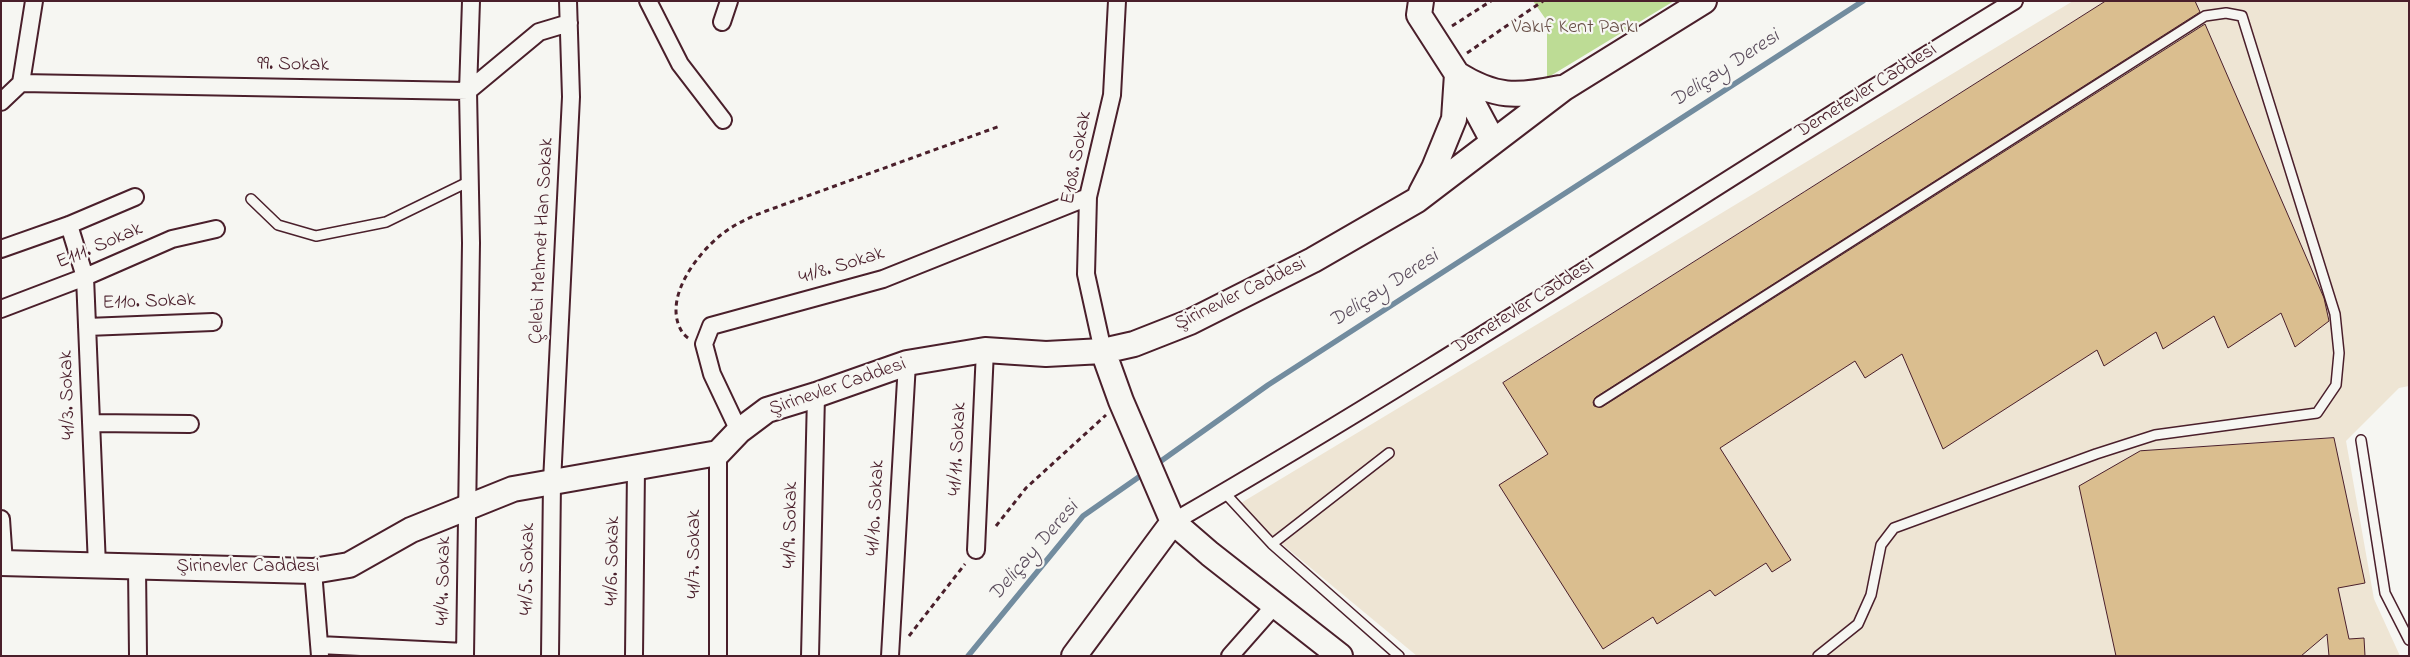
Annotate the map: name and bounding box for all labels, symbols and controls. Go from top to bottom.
park label: Vakıf Kent Parkı [1512,17,1638,41]
water label: Deliçay Deresi [1667,25,1785,115]
street label: Demetevler Caddesi [1792,39,1942,145]
street label: 99. Sokak [257,53,329,79]
street label: E108. Sokak [1057,109,1099,207]
street label: Çelebi Mehmet Han Sokak [526,137,560,345]
street label: E111. Sokak [53,218,147,276]
street label: 41/8. Sokak [796,243,888,291]
water label: Deliçay Deresi [1326,245,1444,335]
street label: Şirinevler Caddesi [1171,253,1311,337]
street label: Demetevler Caddesi [1449,255,1599,361]
street label: E110. Sokak [102,289,196,317]
street label: 41/3. Sokak [55,350,83,440]
street label: Şirinevler Caddesi [766,353,910,423]
street label: 41/11. Sokak [945,402,973,496]
street label: 41/10. Sokak [863,460,891,556]
street label: 41/9. Sokak [779,481,805,569]
water label: Deliçay Deresi [985,497,1085,607]
street label: 41/7. Sokak [684,509,708,599]
street label: 41/6. Sokak [601,516,627,606]
street label: 41/5. Sokak [516,523,542,615]
street label: 41/4. Sokak [432,536,458,626]
street label: Şirinevler Caddesi [176,556,320,580]

